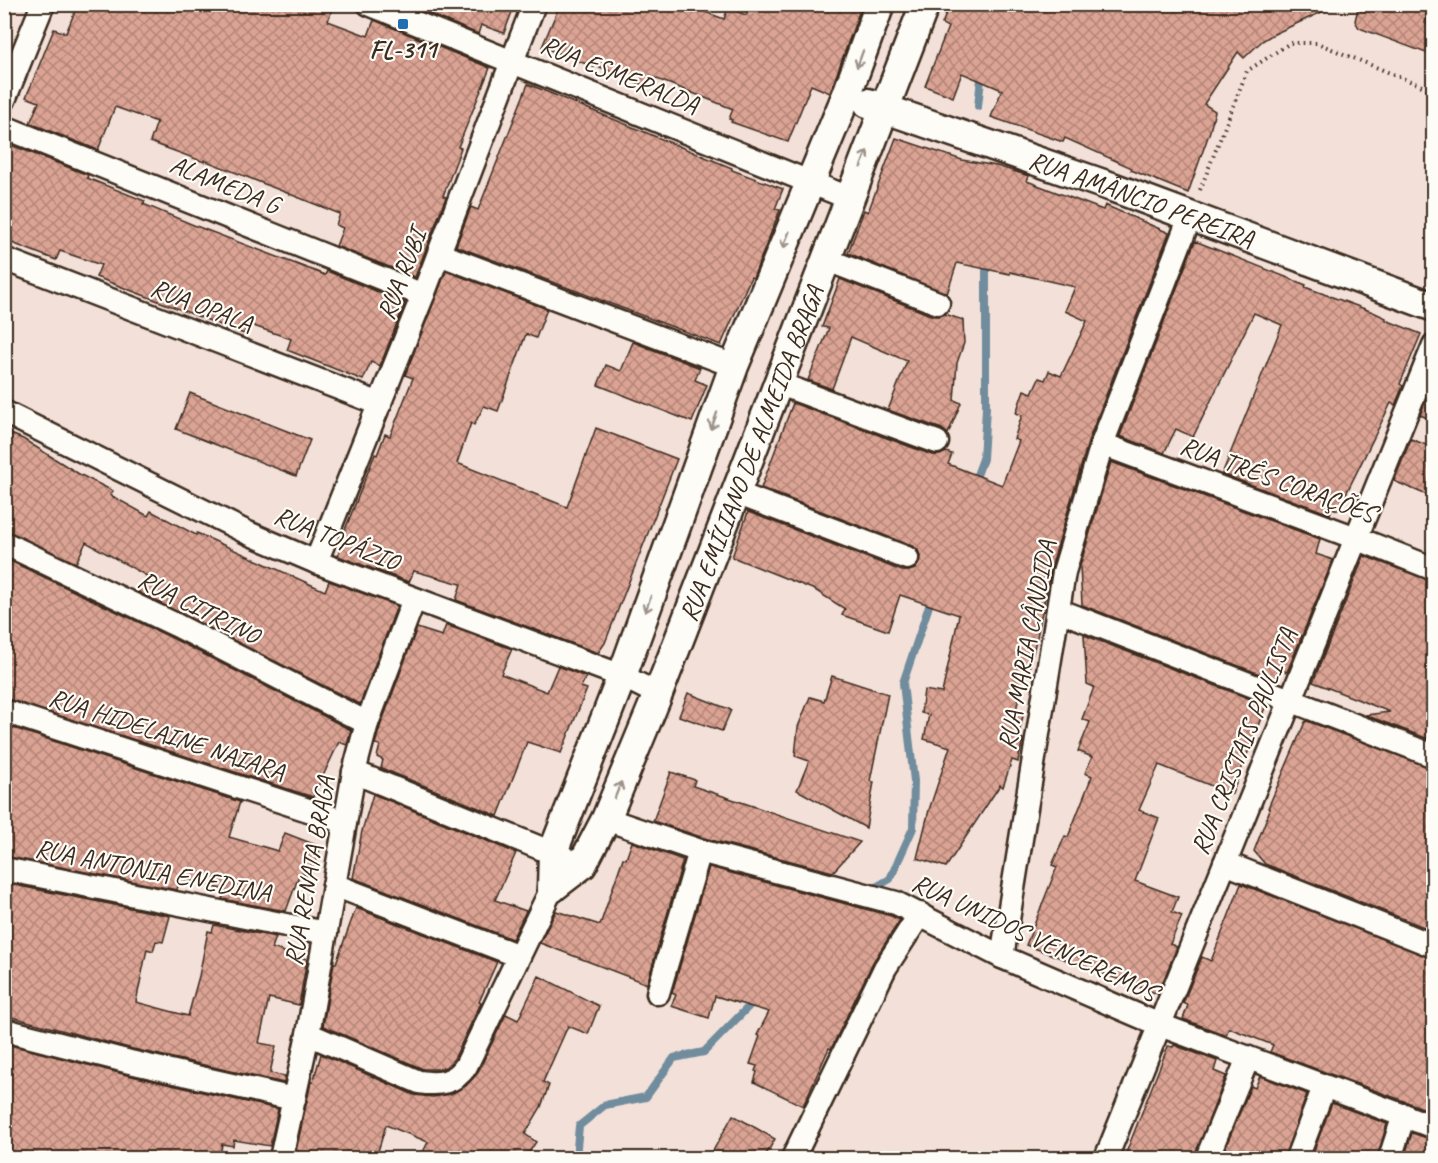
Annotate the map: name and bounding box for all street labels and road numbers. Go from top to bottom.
street label: RUA ESMERALDA [536,28,705,121]
street label: RUA AMÂNCIO PEREIRA [1025,144,1259,256]
street label: ALAMEDA G [165,148,288,223]
street label: RUA RUBI [369,219,436,324]
street label: RUA OPALA [146,271,258,340]
street label: RUA EMÍLIANO DE ALMEIDA BRAGA [672,280,832,626]
street label: RUA TRÊS CORAÇÕES [1176,429,1385,532]
street label: RUA TOPÁZIO [270,498,407,580]
street label: RUA MARIA CÂNDIDA [990,537,1063,753]
street label: RUA CITRINO [133,563,268,653]
street label: RUA CRISTAIS PAULISTA [1183,622,1304,859]
street label: RUA HIDELAINE NAIARA [45,681,290,788]
street label: RUA RENATA BRAGA [277,772,343,968]
street label: RUA ANTONIA ENEDINA [32,831,275,910]
street label: RUA UNIDOS VENCEREMOS [907,866,1167,1011]

